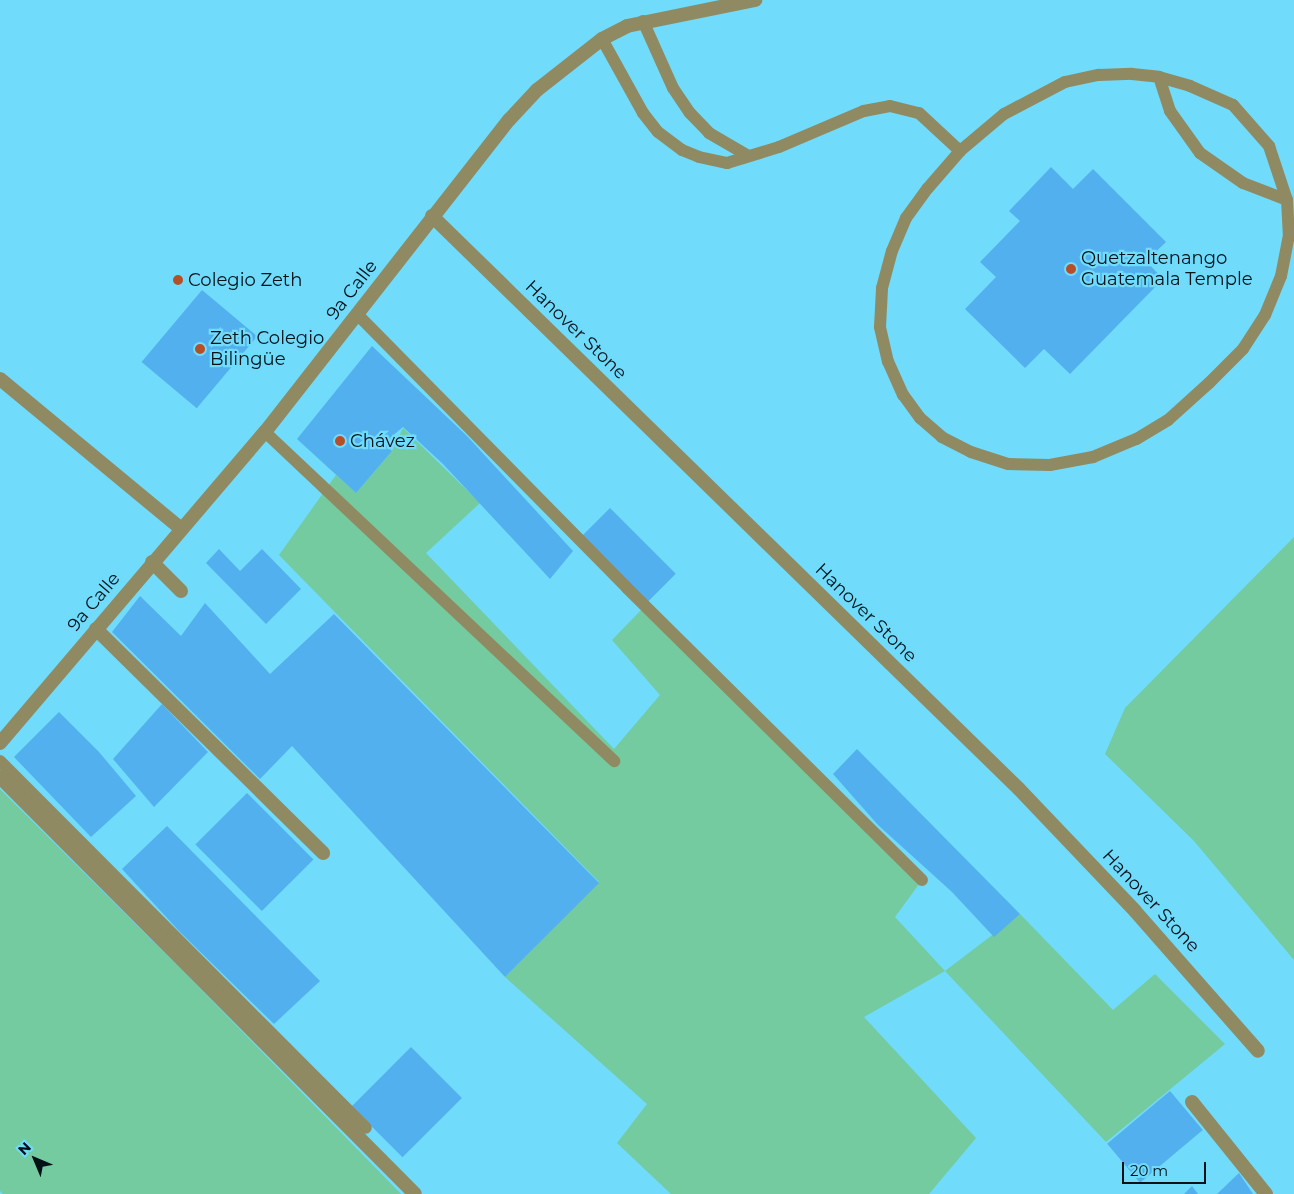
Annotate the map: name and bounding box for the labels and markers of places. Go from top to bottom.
place label: Quetzaltenango Guatemala Temple [1081,248,1253,290]
marker: Quetzaltenango Guatemala Temple [1065,263,1077,275]
place label: Colegio Zeth [188,269,302,291]
marker: Colegio Zeth [172,274,184,286]
place label: Zeth Colegio Bilingüe [210,328,324,370]
marker: Zeth Colegio Bilingüe [194,343,206,355]
place label: Chávez [350,430,415,452]
marker: Chávez [334,435,346,447]

